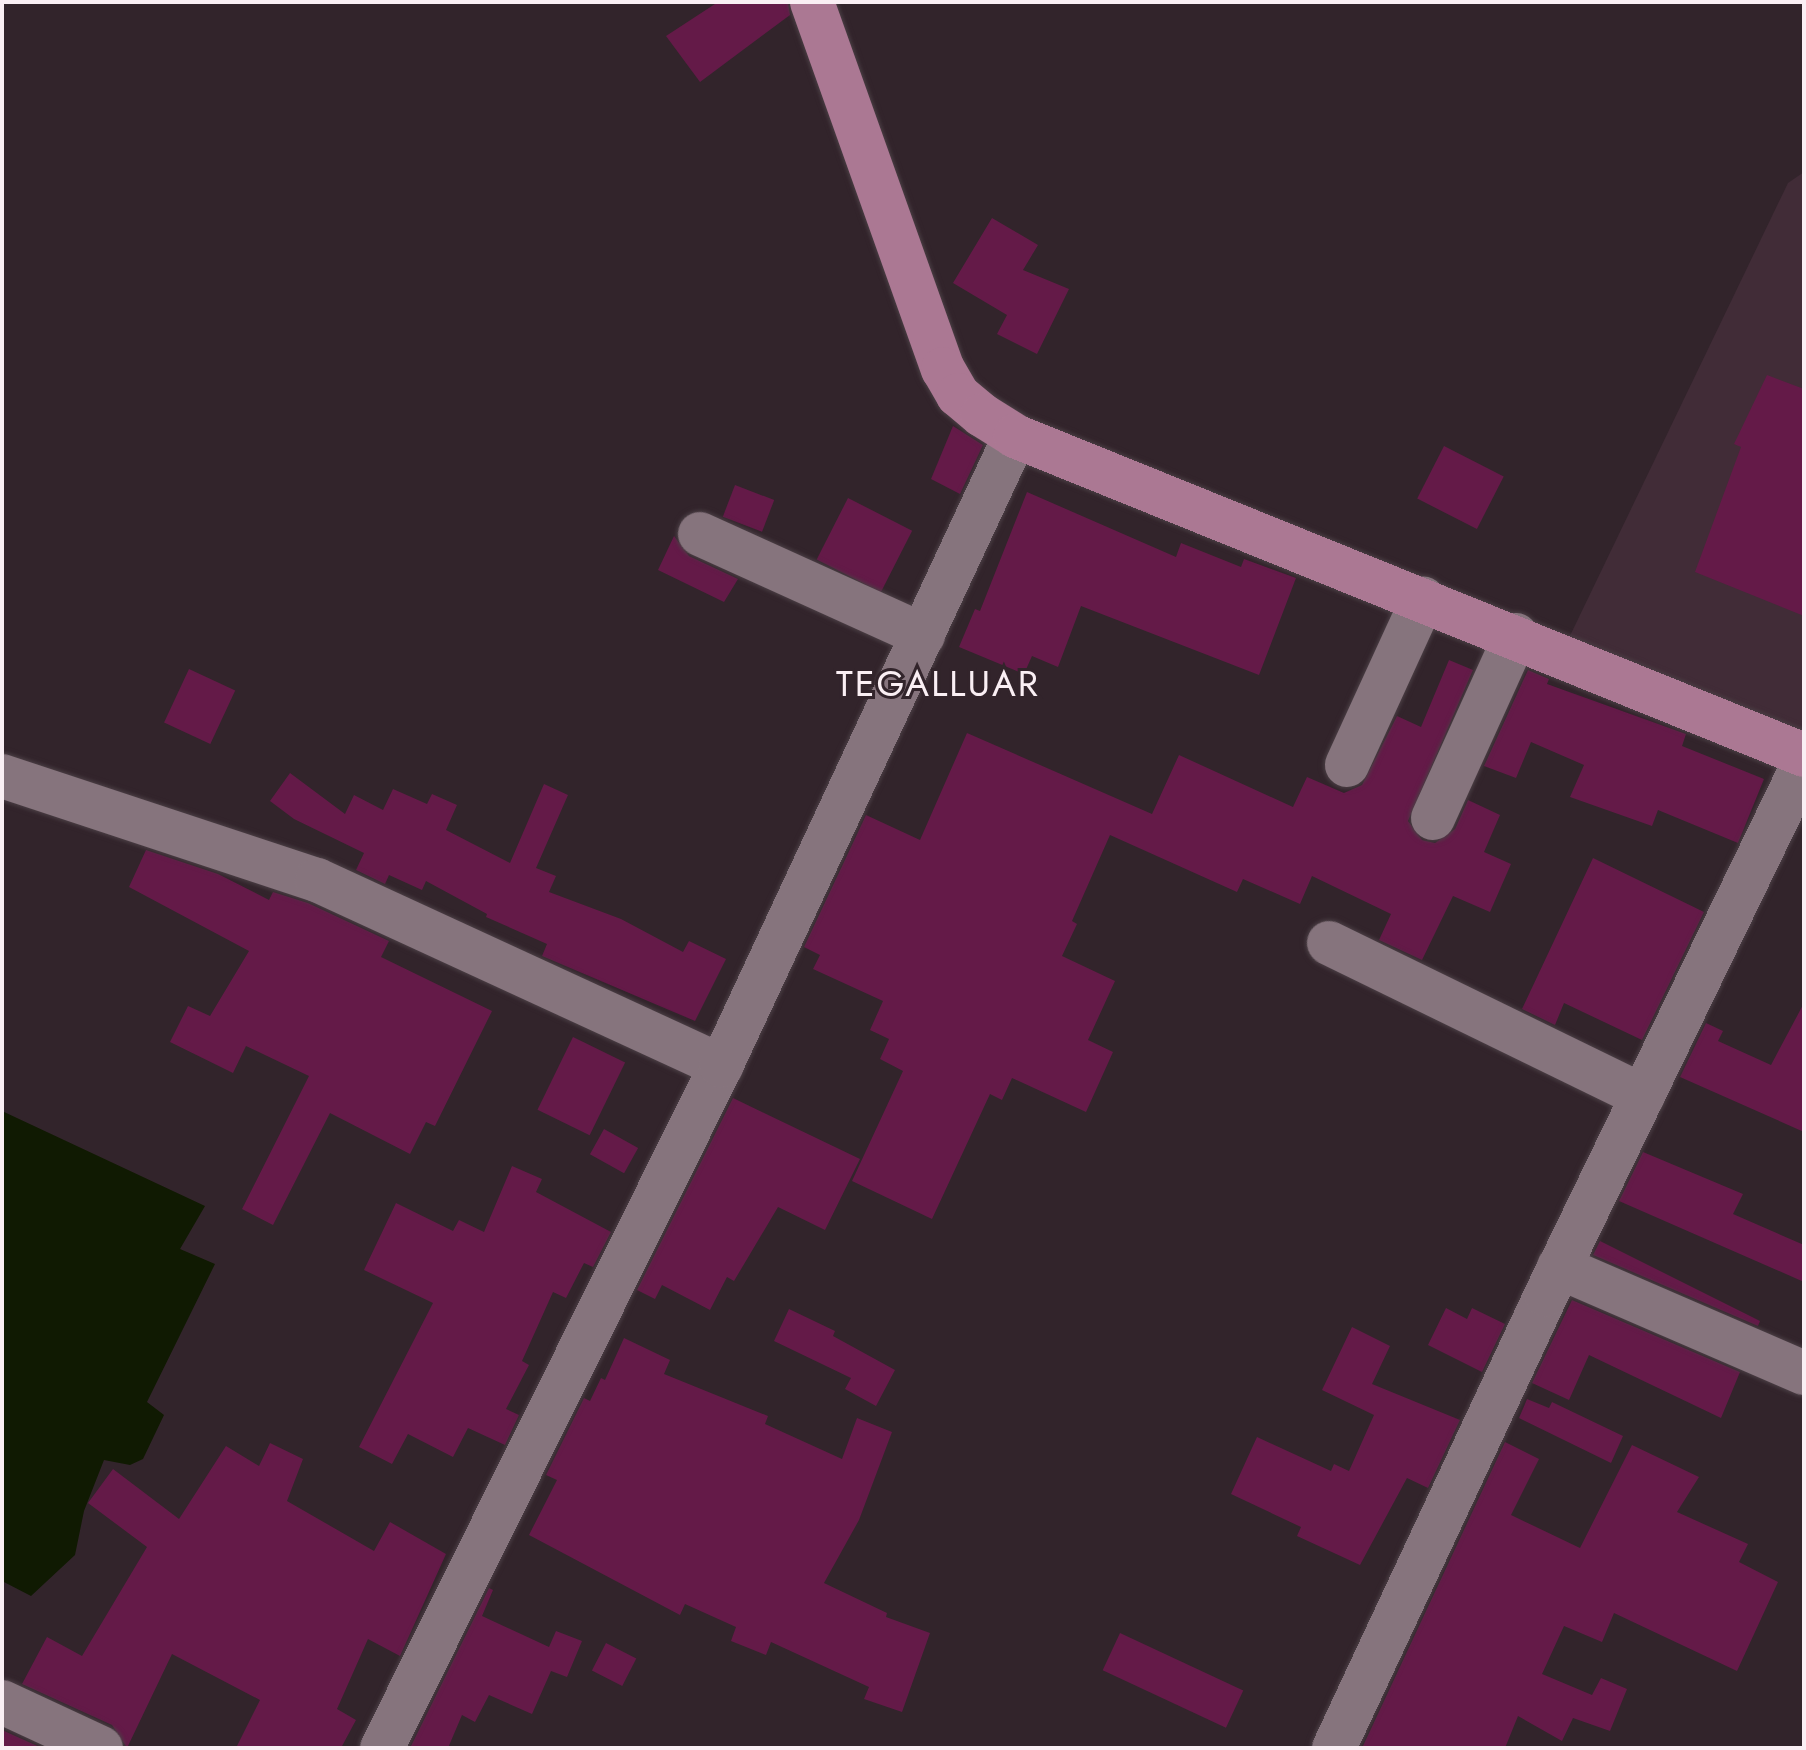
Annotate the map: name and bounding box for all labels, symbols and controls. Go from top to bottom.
district label: TEGALLUAR [836,662,1040,706]

